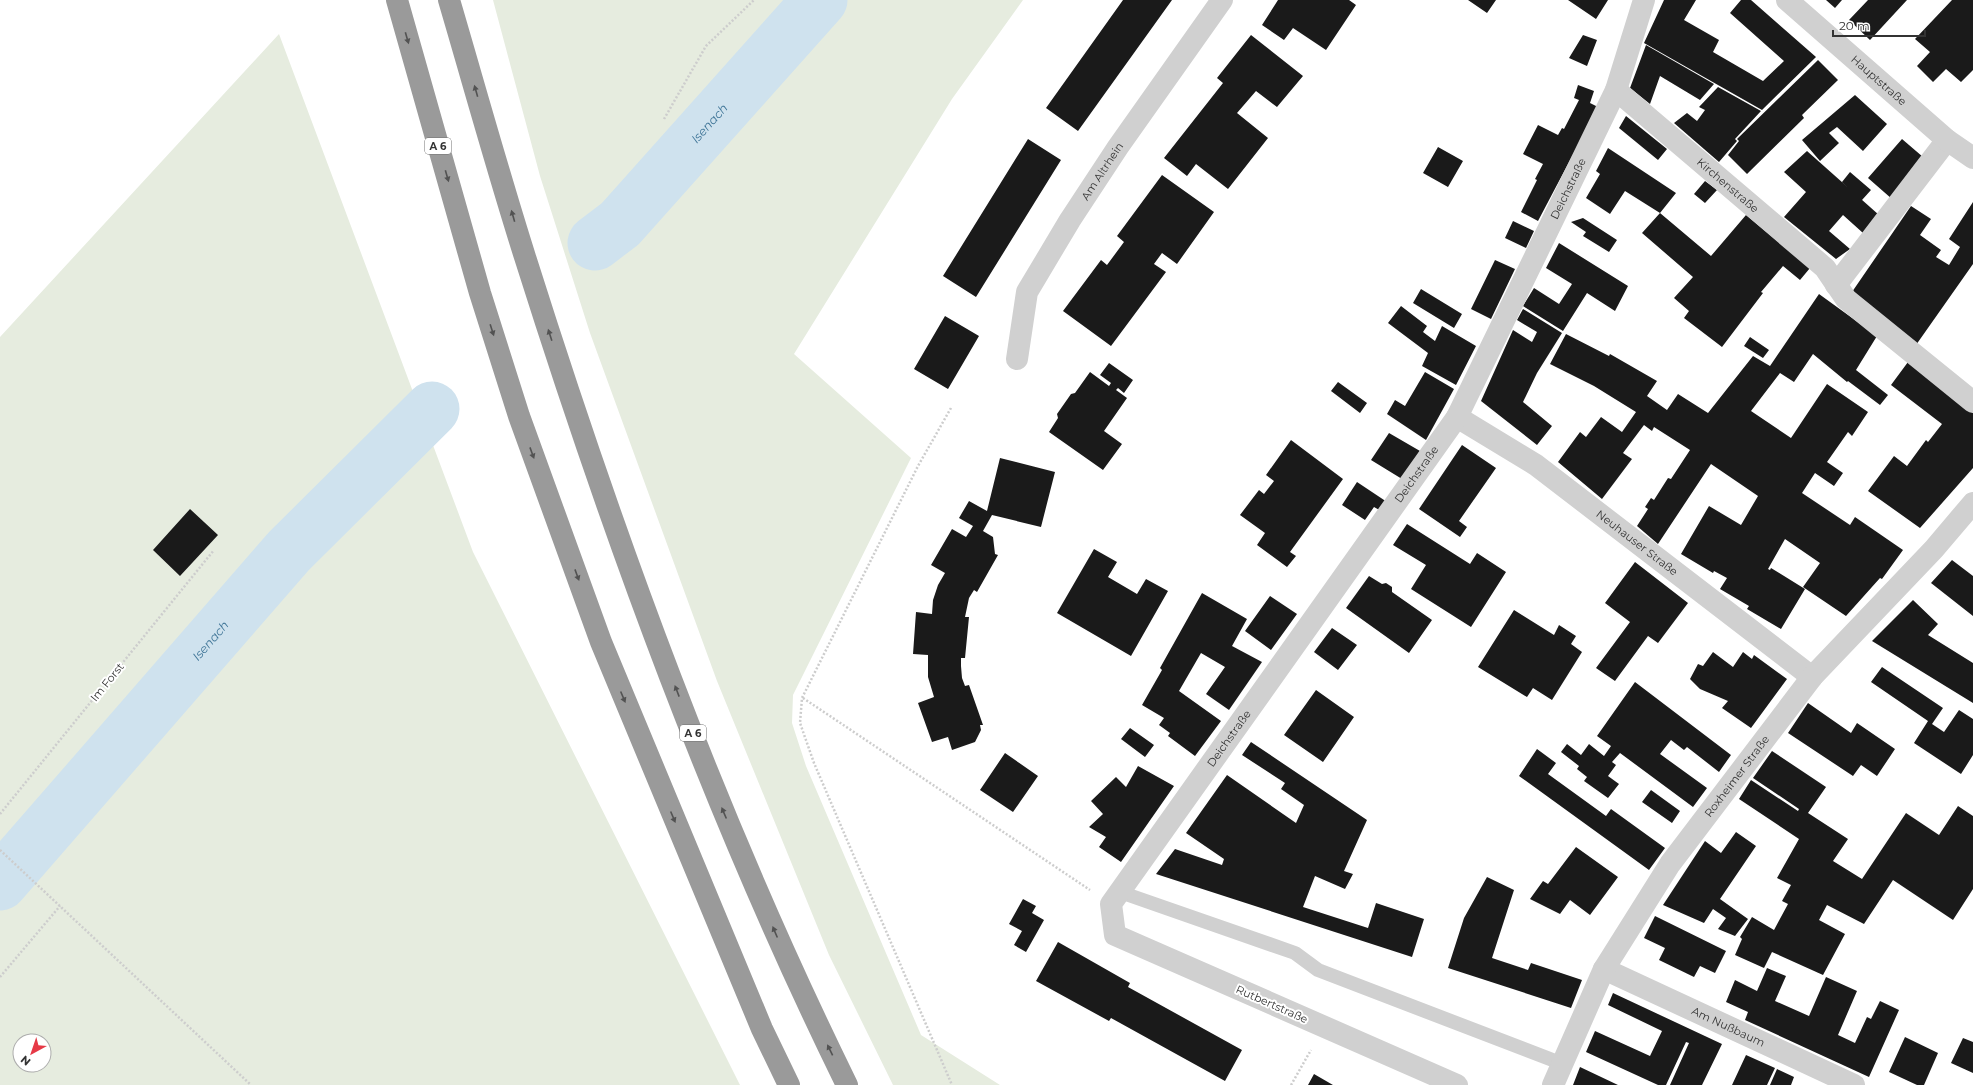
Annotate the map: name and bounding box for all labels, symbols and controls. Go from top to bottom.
scale bar [1833,12,1925,38]
text: 20 m [1839,18,1870,33]
one-way arrow [404,32,410,44]
street label: Hauptstraße [1848,52,1910,109]
one-way arrow [473,85,479,97]
water label: Isenach [688,100,731,146]
road number: A 6 [425,138,451,154]
street label: Am Altrhein [1078,139,1126,203]
street label: Deichstraße [1547,155,1589,222]
street label: Kirchenstraße [1694,155,1762,216]
one-way arrow [444,170,450,182]
one-way arrow [510,210,516,222]
one-way arrow [489,324,495,336]
one-way arrow [547,329,553,341]
street label: Deichstraße [1391,443,1442,505]
one-way arrow [530,448,536,460]
street label: Neuhauser Straße [1593,507,1681,579]
one-way arrow [574,570,580,582]
water label: Isenach [189,618,232,664]
street label: Im Forst [87,659,127,704]
one-way arrow [673,685,679,697]
one-way arrow [621,691,627,703]
street label: Deichstraße [1204,707,1254,769]
road number: A 6 [680,725,706,741]
street label: Roxheimer Straße [1701,732,1772,820]
one-way arrow [721,807,727,818]
one-way arrow [671,811,677,823]
one-way arrow [772,925,778,937]
street label: Rutbertstraße [1234,982,1310,1026]
street label: Am Nußbaum [1689,1004,1767,1050]
north arrow [12,1033,52,1073]
one-way arrow [827,1044,833,1056]
text: N [18,1052,33,1069]

